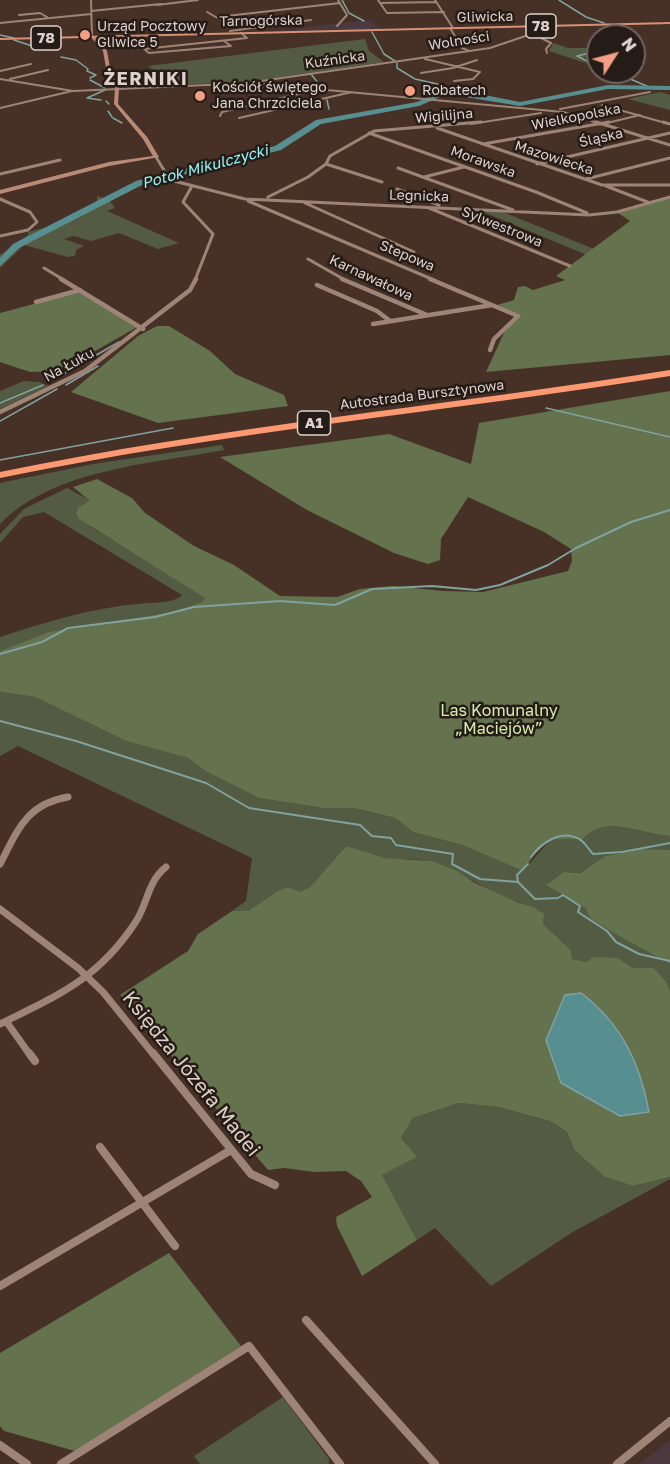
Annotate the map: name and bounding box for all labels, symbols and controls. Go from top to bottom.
street label: Gliwicka [457,8,513,26]
street label: Tarnogórska [219,12,303,30]
road number: 78 [526,14,556,38]
place label: Urząd Pocztowy Gliwice 5 [97,19,206,51]
north arrow [586,24,646,84]
road number: 78 [31,26,61,50]
marker: Urząd Pocztowy Gliwice 5 [78,28,92,42]
street label: Wolności [427,28,491,54]
text: N [617,34,641,55]
street label: Kuźnicka [304,47,366,73]
district label: ŻERNIKI [104,68,188,90]
place label: Kościół świętego Jana Chrzciciela [212,80,327,112]
place label: Robatech [422,83,486,99]
marker: Robatech [403,84,417,98]
marker: Kościół świętego Jana Chrzciciela [193,89,207,103]
street label: Wielkopolska [530,100,622,134]
street label: Wigilijna [414,105,474,127]
street label: Śląska [577,125,625,151]
street label: Mazowiecka [512,137,596,179]
water label: Potok Mikulczycki [140,142,270,192]
street label: Morawska [448,142,518,182]
street label: Legnicka [389,187,449,205]
street label: Sylwestrowa [459,203,545,251]
street label: Stepowa [377,237,437,275]
street label: Karnawałowa [327,251,415,305]
street label: Na Łuku [41,344,97,386]
street label: Autostrada Bursztynowa [339,377,505,413]
road number: A1 [298,411,330,435]
park label: Las Komunalny „Maciejów” [440,701,558,739]
street label: Księdza Józefa Madei [117,987,265,1161]

